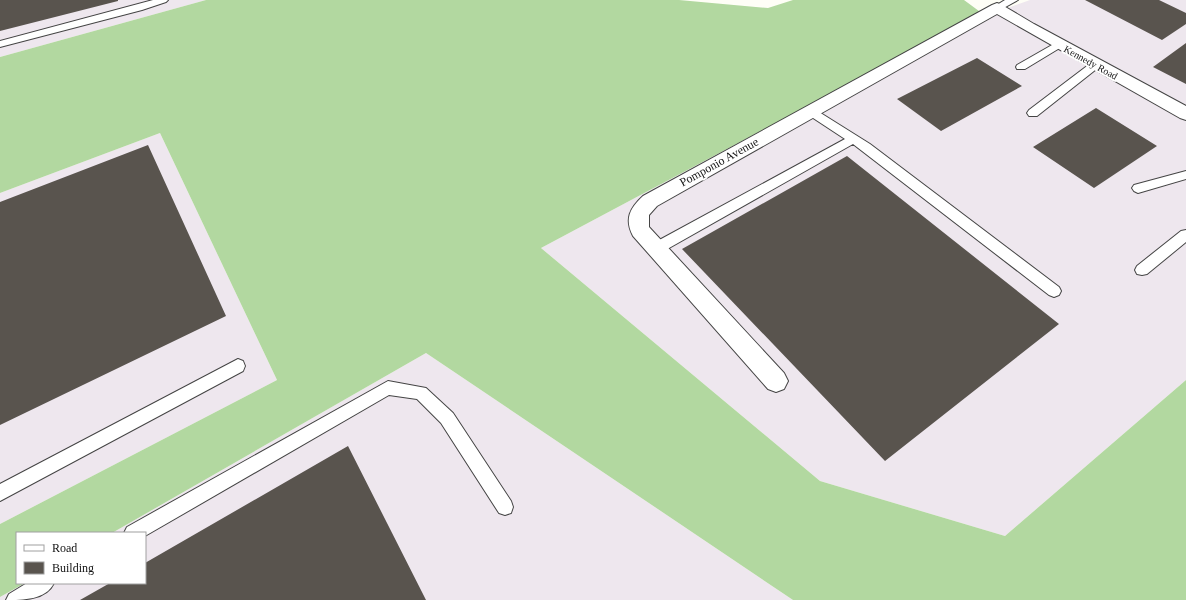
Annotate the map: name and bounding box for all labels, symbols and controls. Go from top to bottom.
street label: Kennedy Road [1062,43,1120,82]
street label: Pomponio Avenue [677,135,761,189]
legend [16,532,146,584]
text: Road [52,541,77,555]
text: Building [52,561,94,575]

